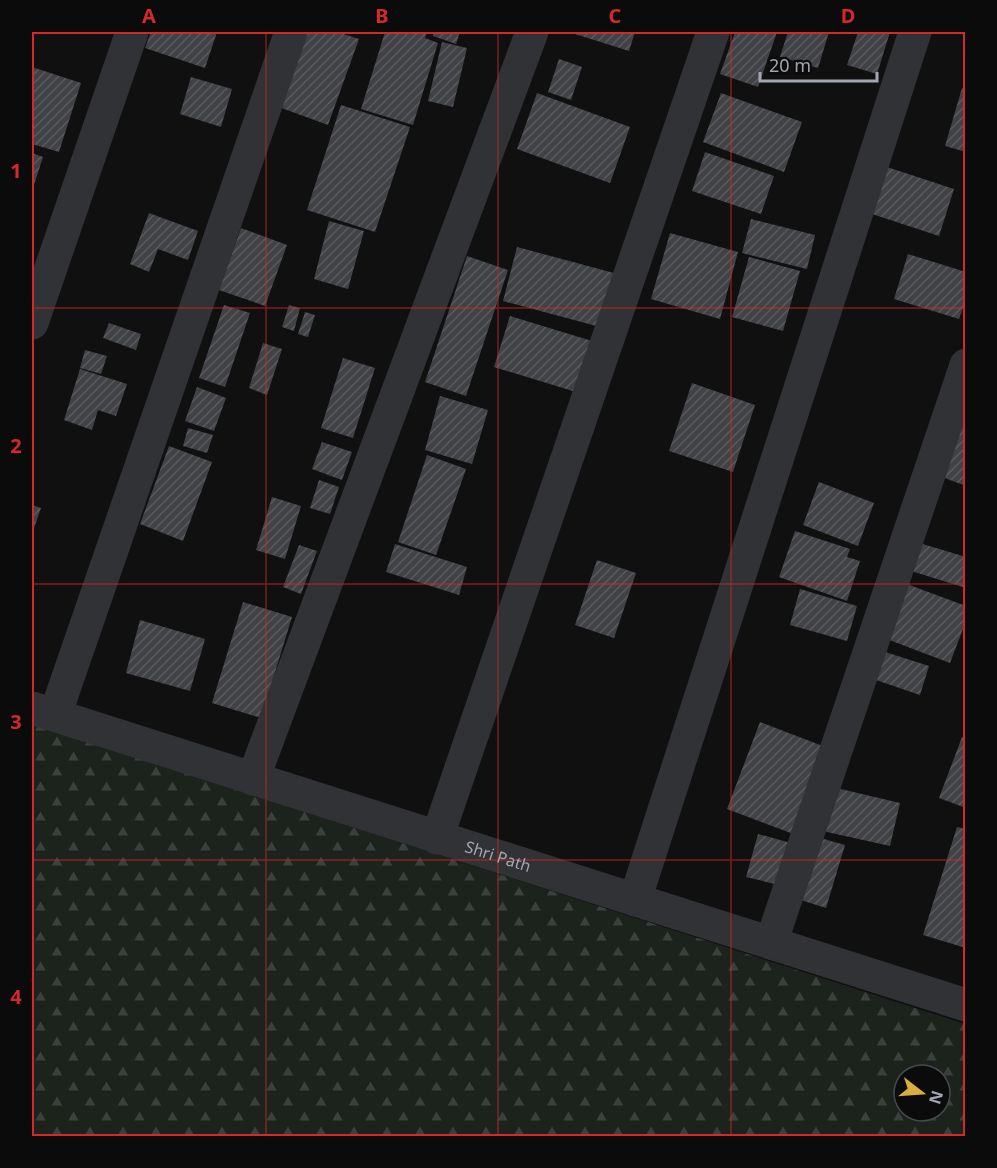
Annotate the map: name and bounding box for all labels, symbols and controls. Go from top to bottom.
text: A [142,2,156,29]
text: B [375,2,389,29]
text: C [609,2,622,29]
text: D [841,2,855,29]
scale bar [760,45,877,83]
text: 20 m [769,53,811,77]
text: 1 [10,157,22,184]
text: 2 [10,432,22,459]
text: 3 [10,708,22,735]
street label: Shri Path [462,835,534,877]
text: 4 [10,983,22,1010]
north arrow [892,1063,952,1123]
text: N [924,1088,949,1107]

